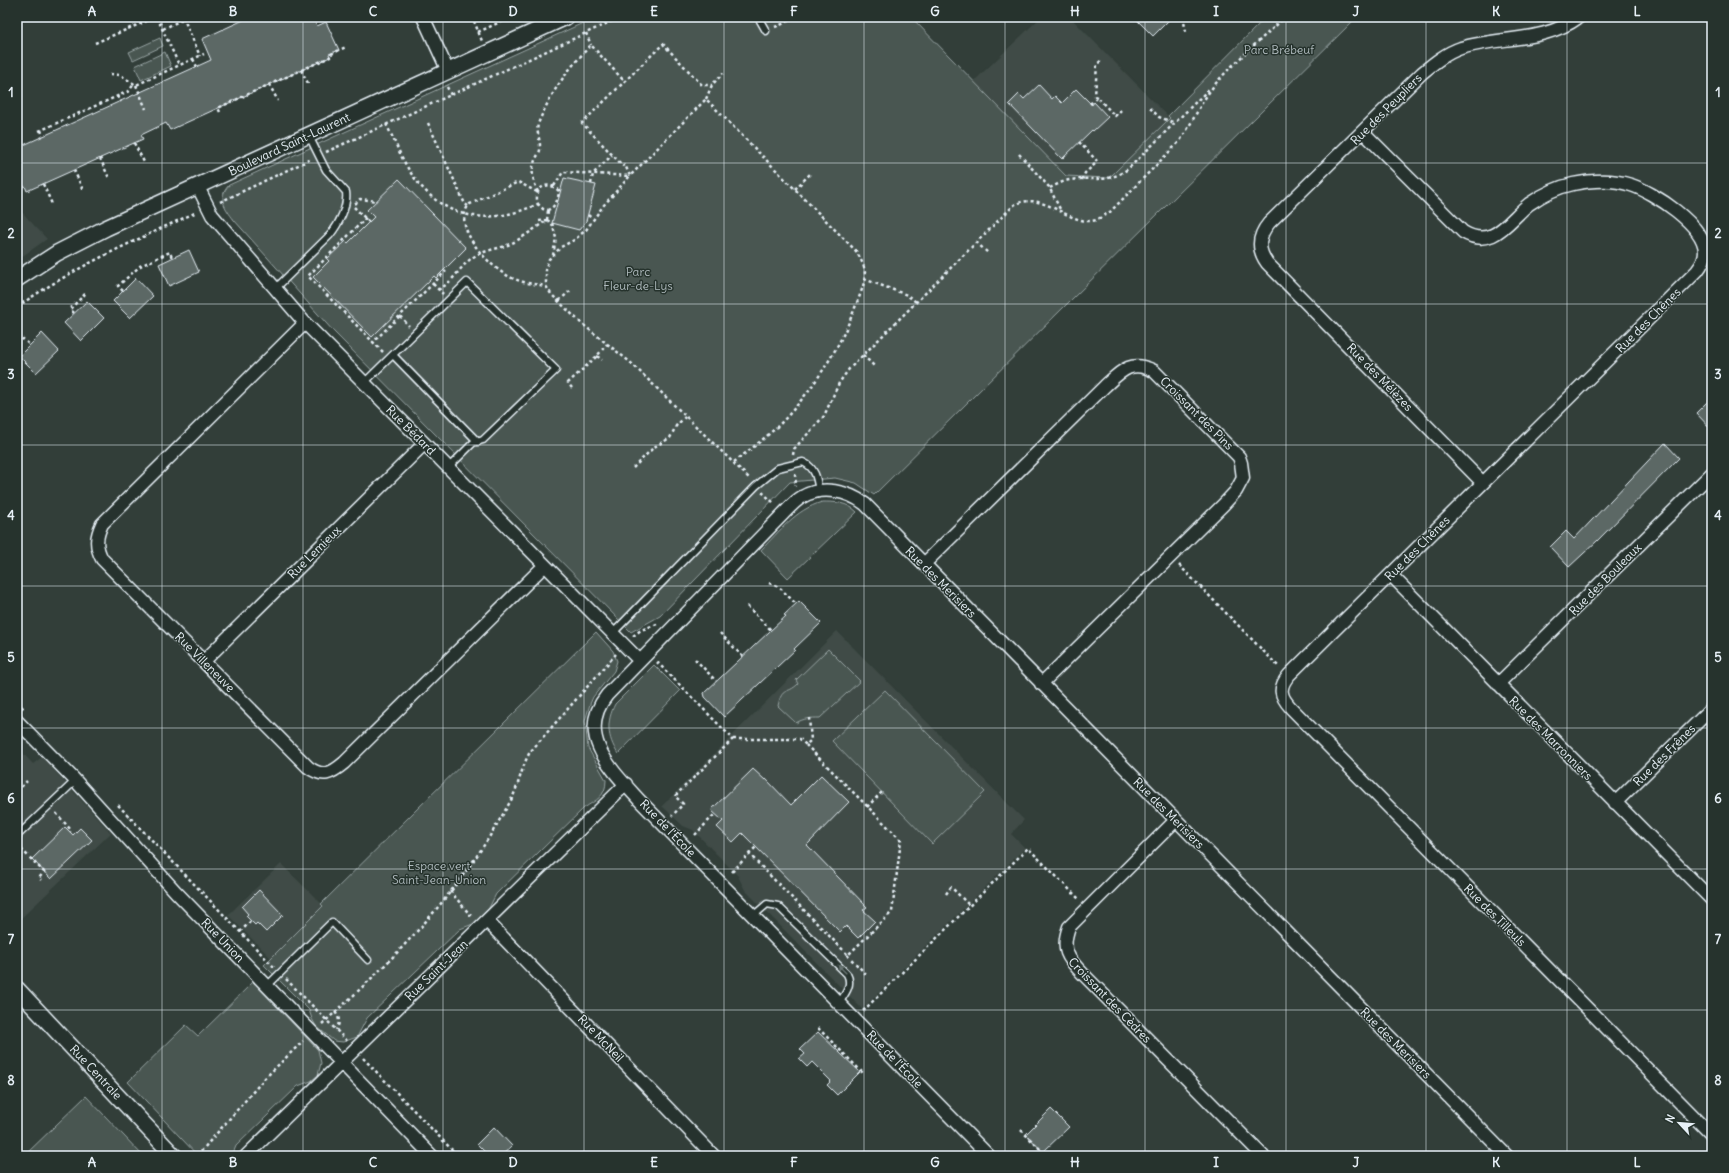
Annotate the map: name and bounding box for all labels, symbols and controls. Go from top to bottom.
text: A [88,3,97,20]
text: B [229,3,238,20]
text: C [369,3,378,20]
text: D [508,3,518,20]
text: E [650,3,658,20]
text: F [790,3,798,20]
text: G [930,3,940,20]
text: H [1070,3,1080,20]
text: I [1213,3,1219,20]
text: J [1353,3,1360,20]
text: K [1492,3,1501,20]
text: L [1633,3,1641,20]
park label: Parc Brébeuf [1244,42,1315,57]
street label: Rue des Peupliers [1347,70,1425,148]
text: 1 [8,84,14,101]
text: 1 [1715,84,1721,101]
street label: Boulevard Saint-Laurent [226,109,352,179]
text: 2 [7,225,15,242]
text: 2 [1714,225,1722,242]
park label: Parc Fleur-de-Lys [603,264,673,293]
street label: Rue des Chênes [1612,284,1684,356]
street label: Rue des Mélèzes [1344,340,1416,414]
text: 3 [7,366,15,383]
text: 3 [1714,366,1722,383]
street label: Croissant des Pins [1157,373,1237,453]
street label: Rue Bédard [383,402,439,458]
text: 4 [7,507,15,524]
text: 4 [1714,507,1722,524]
street label: Rue des Chênes [1381,512,1453,584]
street label: Rue Lemieux [284,522,344,582]
street label: Rue des Bouleaux [1566,540,1644,618]
street label: Rue des Merisiers [902,543,980,621]
street label: Rue Villeneuve [172,629,238,695]
text: 5 [7,649,15,666]
text: 5 [1714,649,1722,666]
street label: Rue des Marronniers [1506,693,1596,783]
street label: Rue des Frênes [1630,721,1698,789]
street label: Rue des Merisiers [1130,774,1208,852]
text: 6 [7,790,15,807]
text: 6 [1714,790,1722,807]
street label: Rue de l'École [637,796,699,860]
park label: Espace vert Saint-Jean-Union [392,858,486,887]
street label: Rue des Tilleuls [1461,881,1529,949]
street label: Rue Union [198,915,248,965]
text: 7 [8,931,15,948]
text: 7 [1715,931,1722,948]
street label: Rue Saint-Jean [401,936,471,1004]
street label: Croissant des Cèdres [1065,954,1155,1046]
one-way arrow [837,965,847,974]
street label: Rue des Merisiers [1357,1004,1435,1082]
street label: Rue McNeil [575,1011,627,1065]
street label: Rue de l'École [864,1027,926,1091]
street label: Rue Centrale [67,1041,125,1103]
text: 8 [7,1072,15,1089]
text: 8 [1714,1072,1722,1089]
north arrow [1659,1103,1699,1143]
text: N [1662,1112,1678,1125]
text: A [88,1154,97,1171]
text: B [229,1154,238,1171]
text: C [369,1154,378,1171]
text: D [508,1154,518,1171]
text: E [650,1154,658,1171]
text: F [790,1154,798,1171]
text: G [930,1154,940,1171]
text: H [1070,1154,1080,1171]
text: I [1213,1154,1219,1171]
text: J [1353,1154,1360,1171]
text: K [1492,1154,1501,1171]
text: L [1633,1154,1641,1171]

